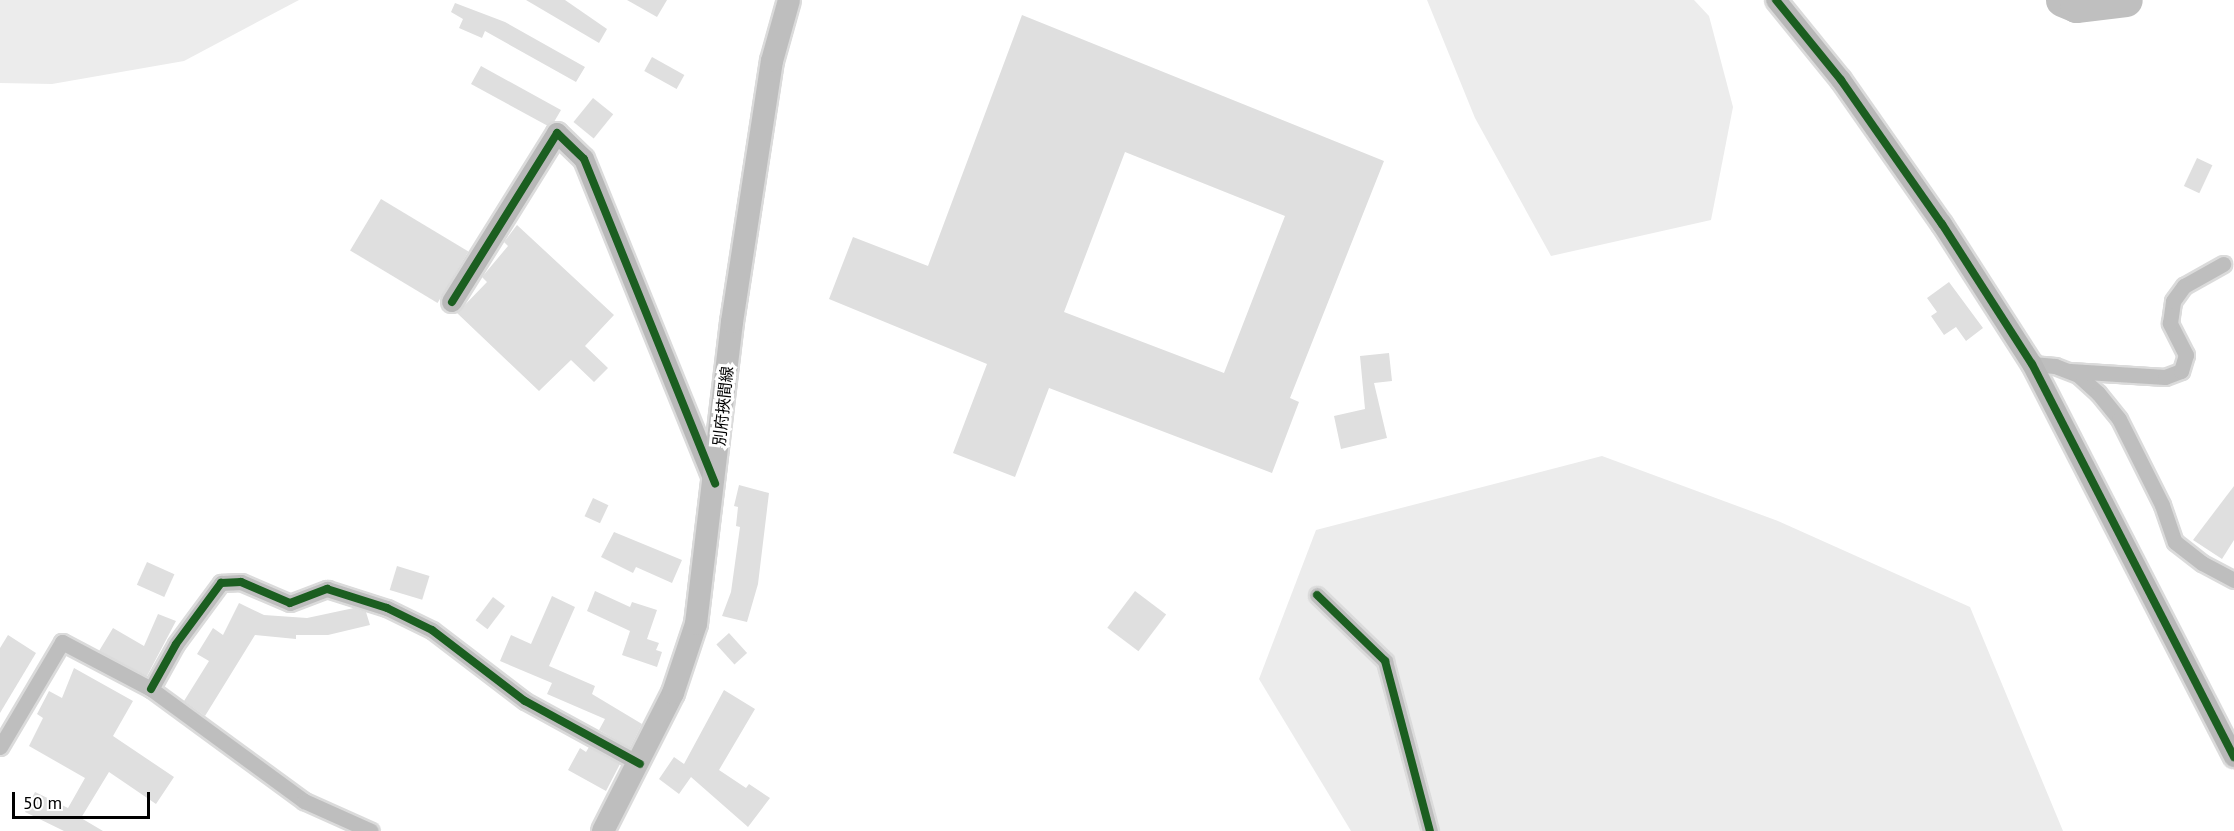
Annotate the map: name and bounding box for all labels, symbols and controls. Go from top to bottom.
street label: 別府挾間線 [709,365,737,447]
scale bar [15,780,153,818]
text: 50 m [23,791,62,814]

